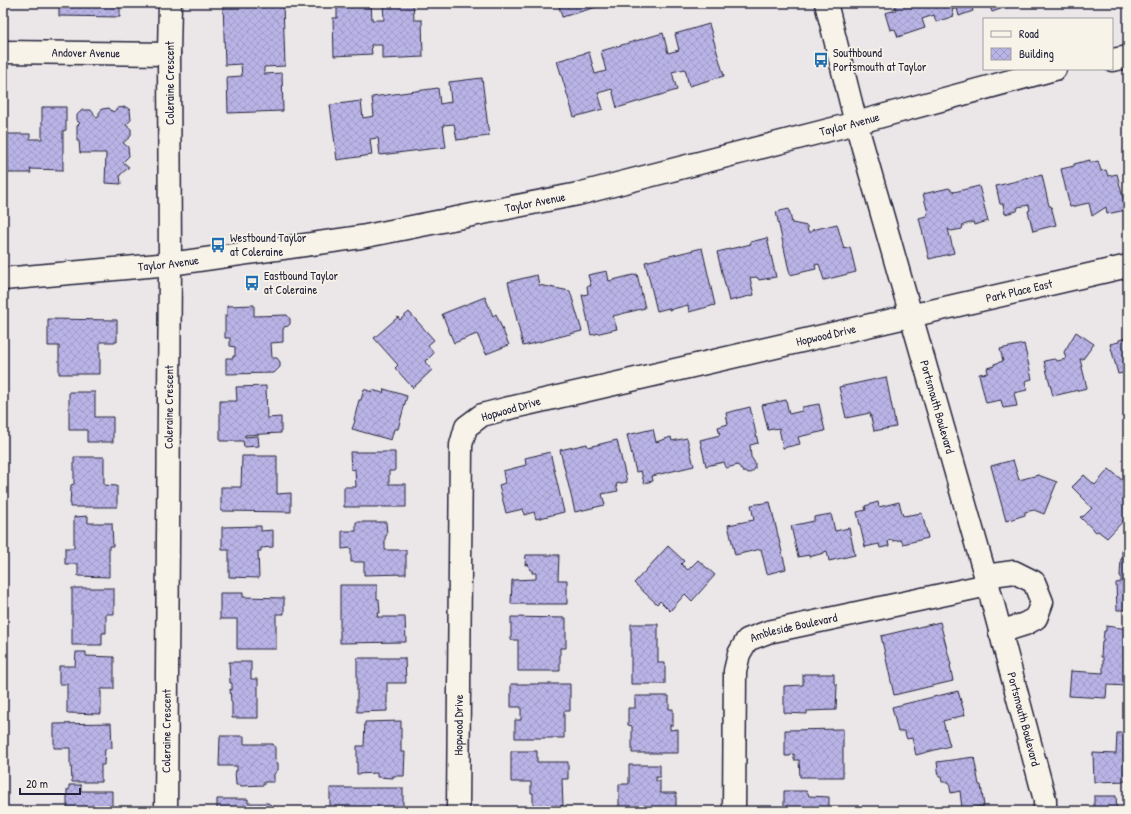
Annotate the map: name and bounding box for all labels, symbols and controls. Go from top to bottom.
legend [983,18,1113,70]
text: Road [1019,25,1039,42]
street label: Coleraine Crescent [161,40,178,125]
street label: Andover Avenue [52,44,120,61]
place label: Southbound Portsmouth at Taylor [833,44,927,75]
text: Building [1019,45,1054,62]
bus stop icon: Southbound Portsmouth at Taylor [812,51,830,69]
street label: Taylor Avenue [818,108,881,140]
street label: Taylor Avenue [503,188,567,216]
place label: Westbound Taylor at Coleraine [230,229,307,260]
bus stop icon: Westbound Taylor at Coleraine [209,236,227,254]
street label: Taylor Avenue [137,251,200,275]
place label: Eastbound Taylor at Coleraine [264,267,339,298]
bus stop icon: Eastbound Taylor at Coleraine [243,274,261,292]
street label: Park Place East [984,274,1055,306]
street label: Hopwood Drive [794,320,858,350]
street label: Portsmouth Boulevard [916,358,959,456]
street label: Coleraine Crescent [160,364,177,449]
street label: Hopwood Drive [479,392,543,425]
street label: Ambleside Boulevard [747,608,839,646]
street label: Portsmouth Boulevard [1003,670,1045,768]
street label: Coleraine Crescent [157,688,175,773]
street label: Hopwood Drive [449,694,467,756]
scale bar [20,770,80,796]
text: 20 m [26,775,48,792]

